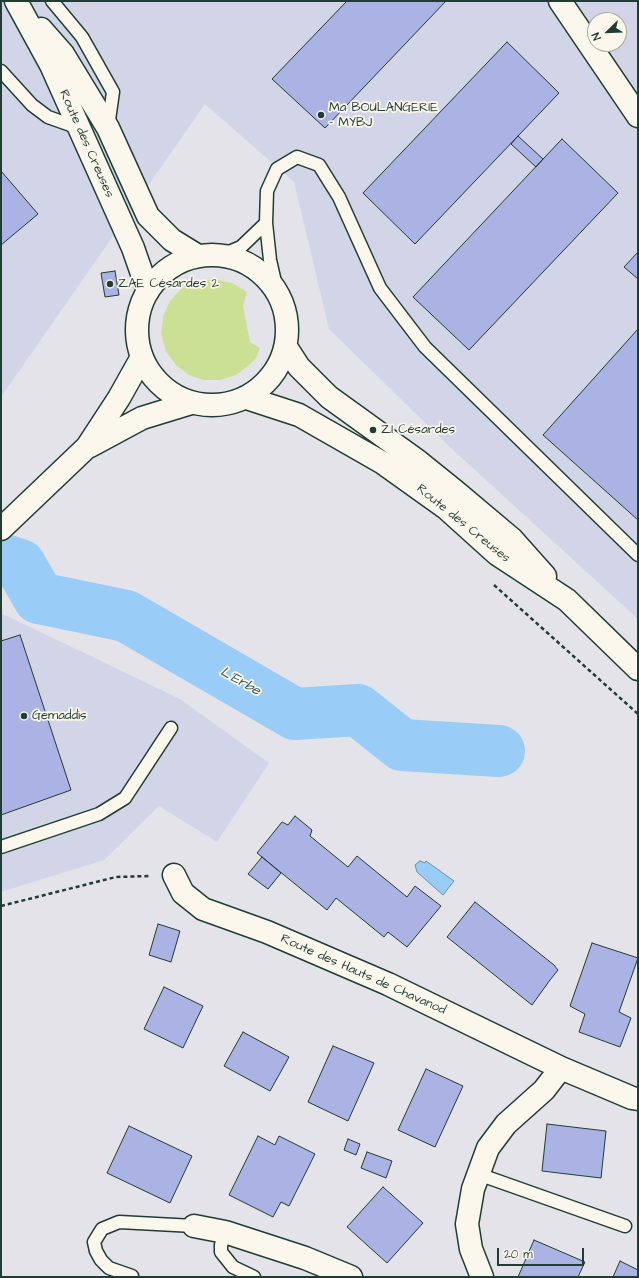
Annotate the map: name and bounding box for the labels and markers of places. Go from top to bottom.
place label: Ma BOULANGERIE - MYBJ [329,100,438,131]
marker: Ma BOULANGERIE - MYBJ [316,110,326,120]
place label: ZAE Césardes 2 [118,276,219,292]
marker: ZAE Césardes 2 [105,279,115,289]
place label: ZI Césardes [381,422,455,438]
marker: ZI Césardes [368,425,378,435]
place label: Gemaddis [32,708,87,724]
marker: Gemaddis [19,711,29,721]

